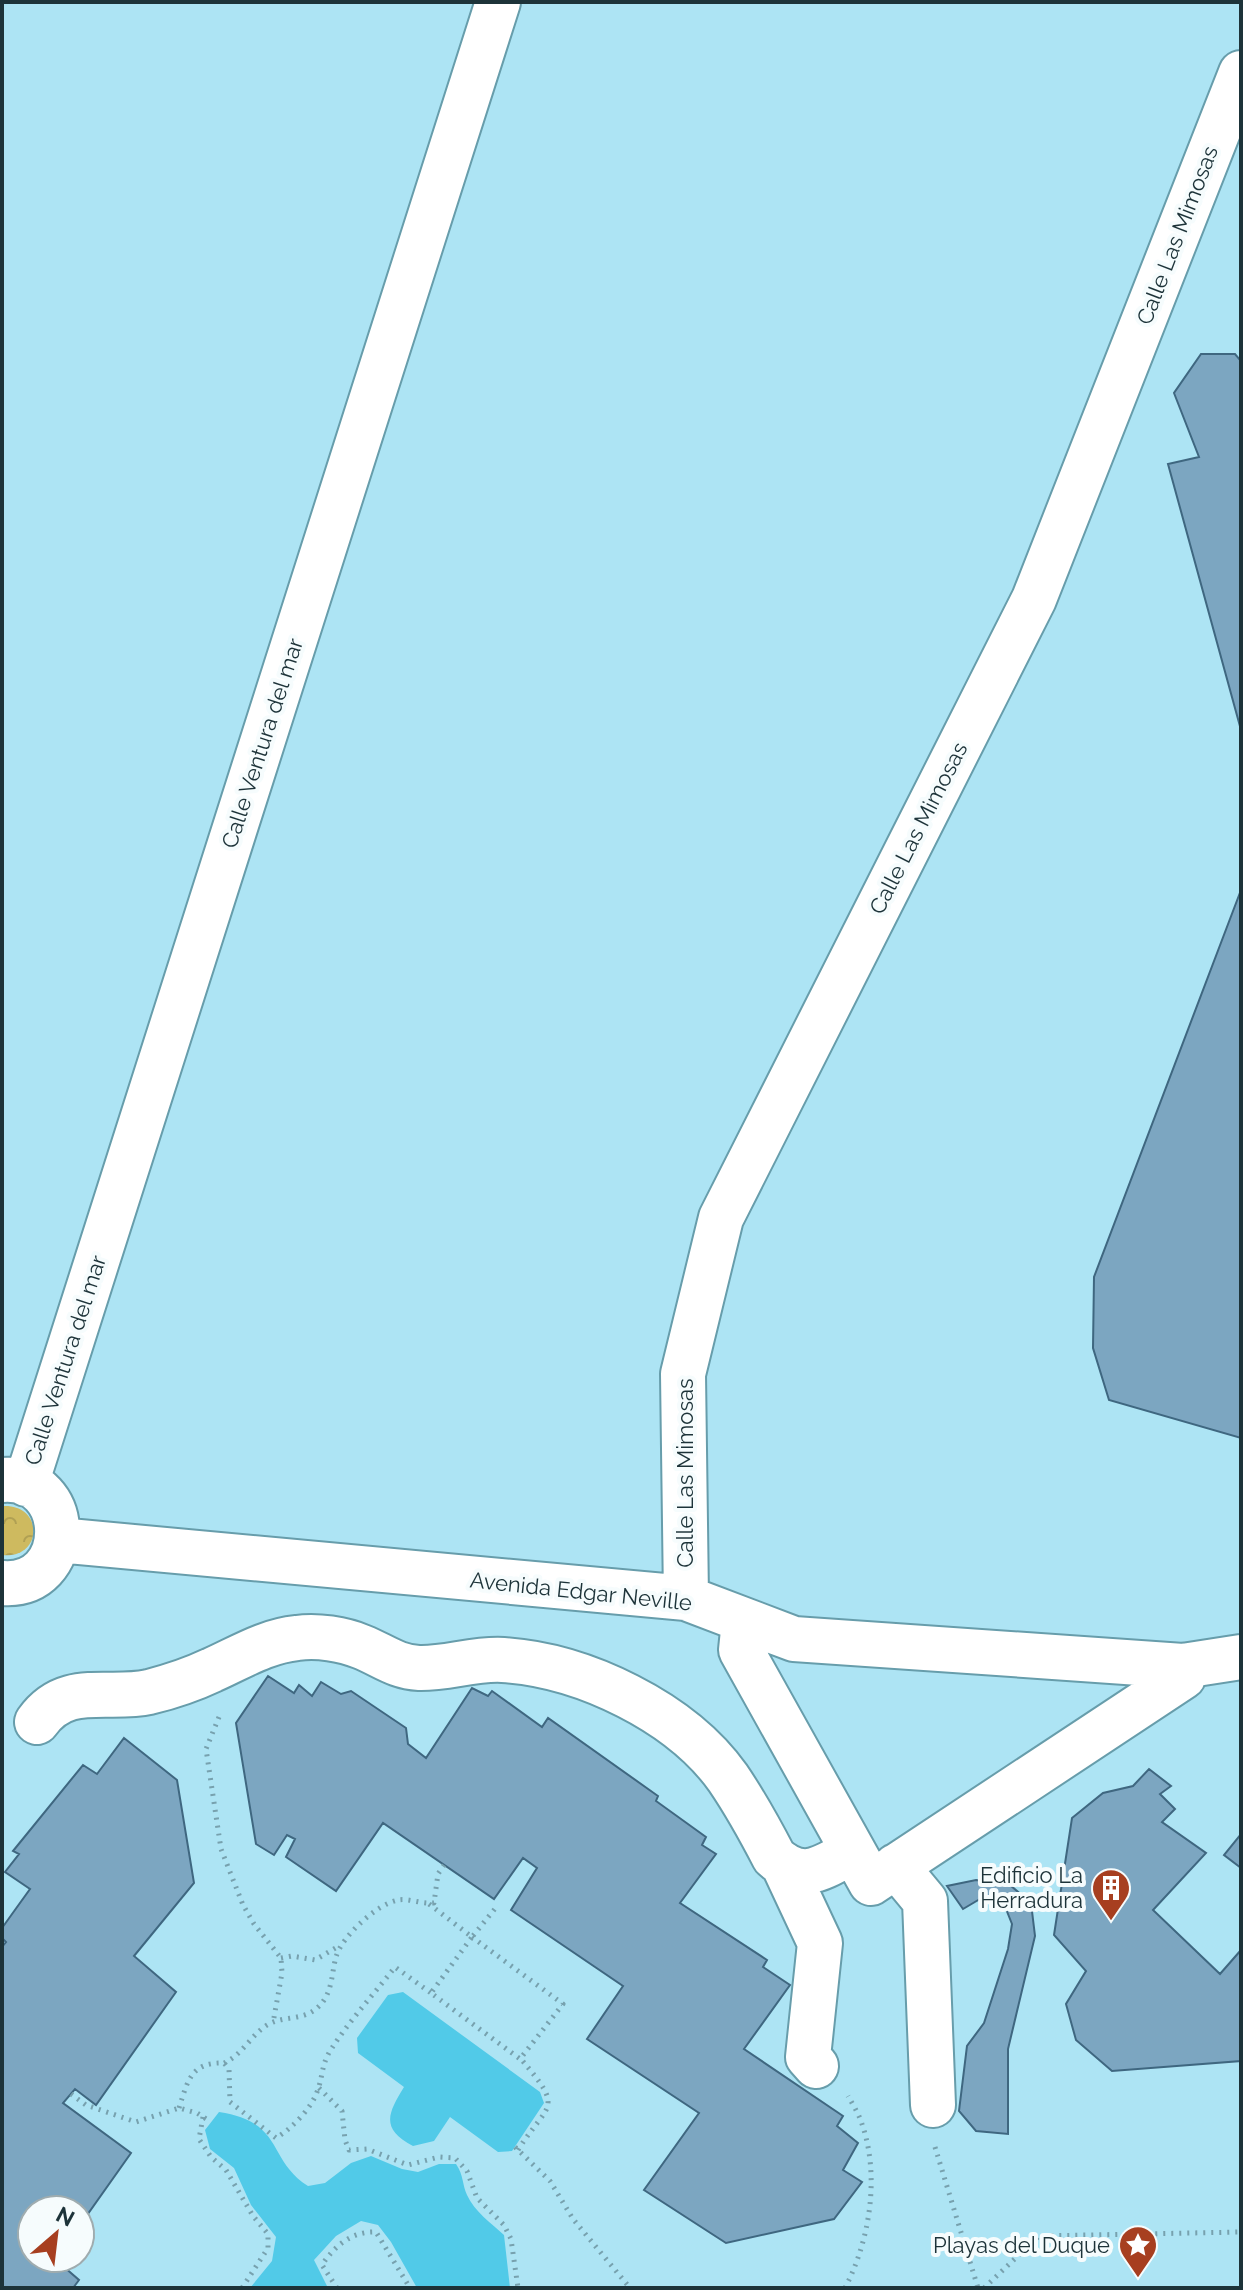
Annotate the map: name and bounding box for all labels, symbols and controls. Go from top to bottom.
street label: Calle Las Mimosas [1131,142,1223,328]
street label: Calle Ventura del mar [216,635,308,851]
street label: Calle Las Mimosas [863,738,973,918]
street label: Calle Ventura del mar [19,1252,111,1468]
street label: Calle Las Mimosas [672,1378,698,1568]
street label: Avenida Edgar Neville [469,1566,693,1616]
place label: Edificio La Herradura [980,1862,1083,1913]
building icon: Edificio La Herradura [1090,1867,1132,1922]
north arrow [16,2194,96,2274]
text: N [52,2201,79,2232]
place icon: Playas del Duque [1117,2224,1159,2279]
place label: Playas del Duque [933,2232,1110,2258]

